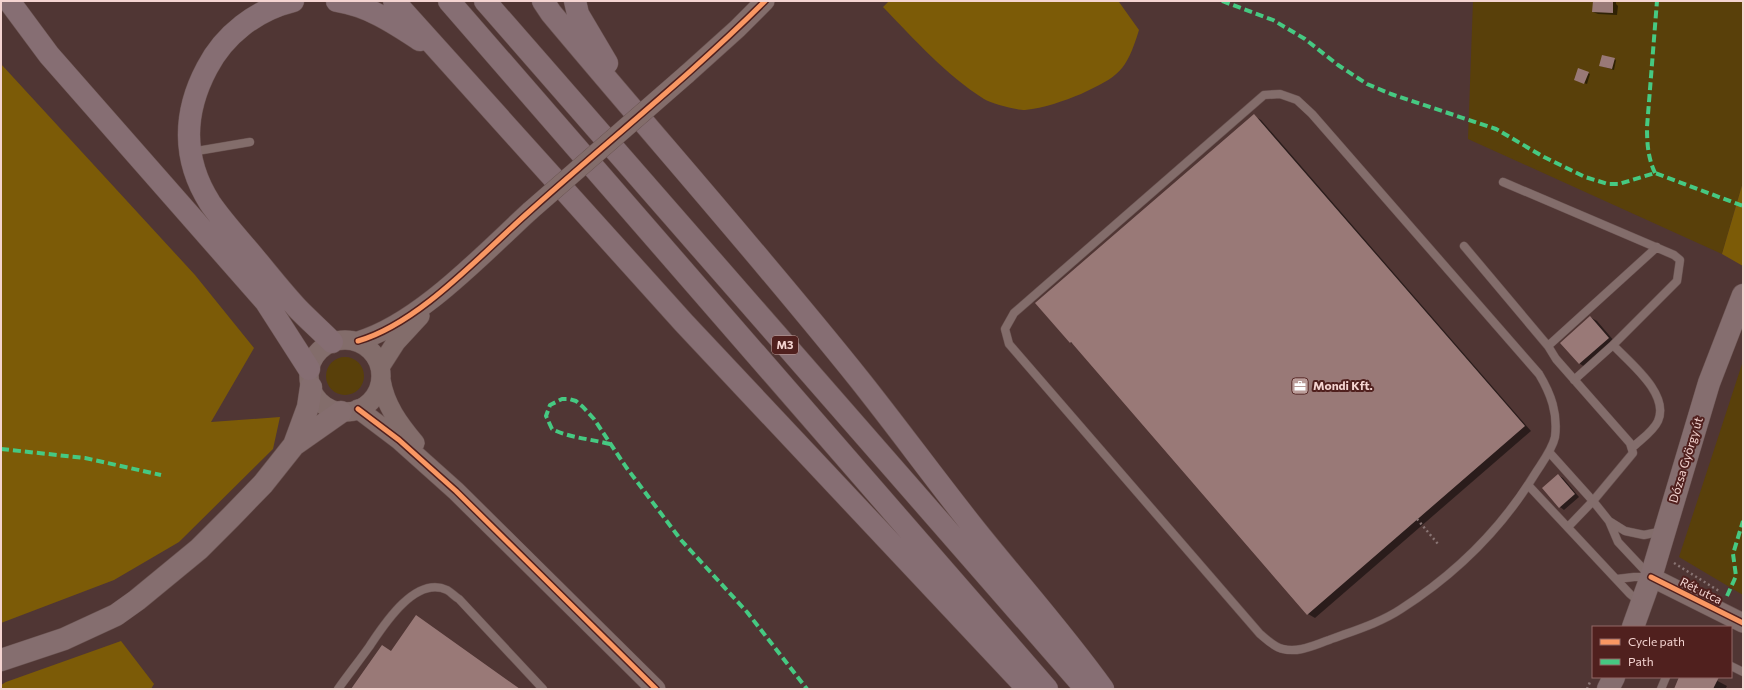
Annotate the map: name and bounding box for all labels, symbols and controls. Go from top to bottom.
road number: M3 [772,336,798,354]
office icon: Mondi Kft. [1290,376,1310,396]
place label: Mondi Kft. [1313,378,1373,392]
street label: Dózsa György út [1665,415,1705,504]
street label: Rét utca [1678,574,1725,606]
legend [1592,626,1732,678]
text: Cycle path [1628,634,1685,648]
text: Path [1628,654,1654,668]

